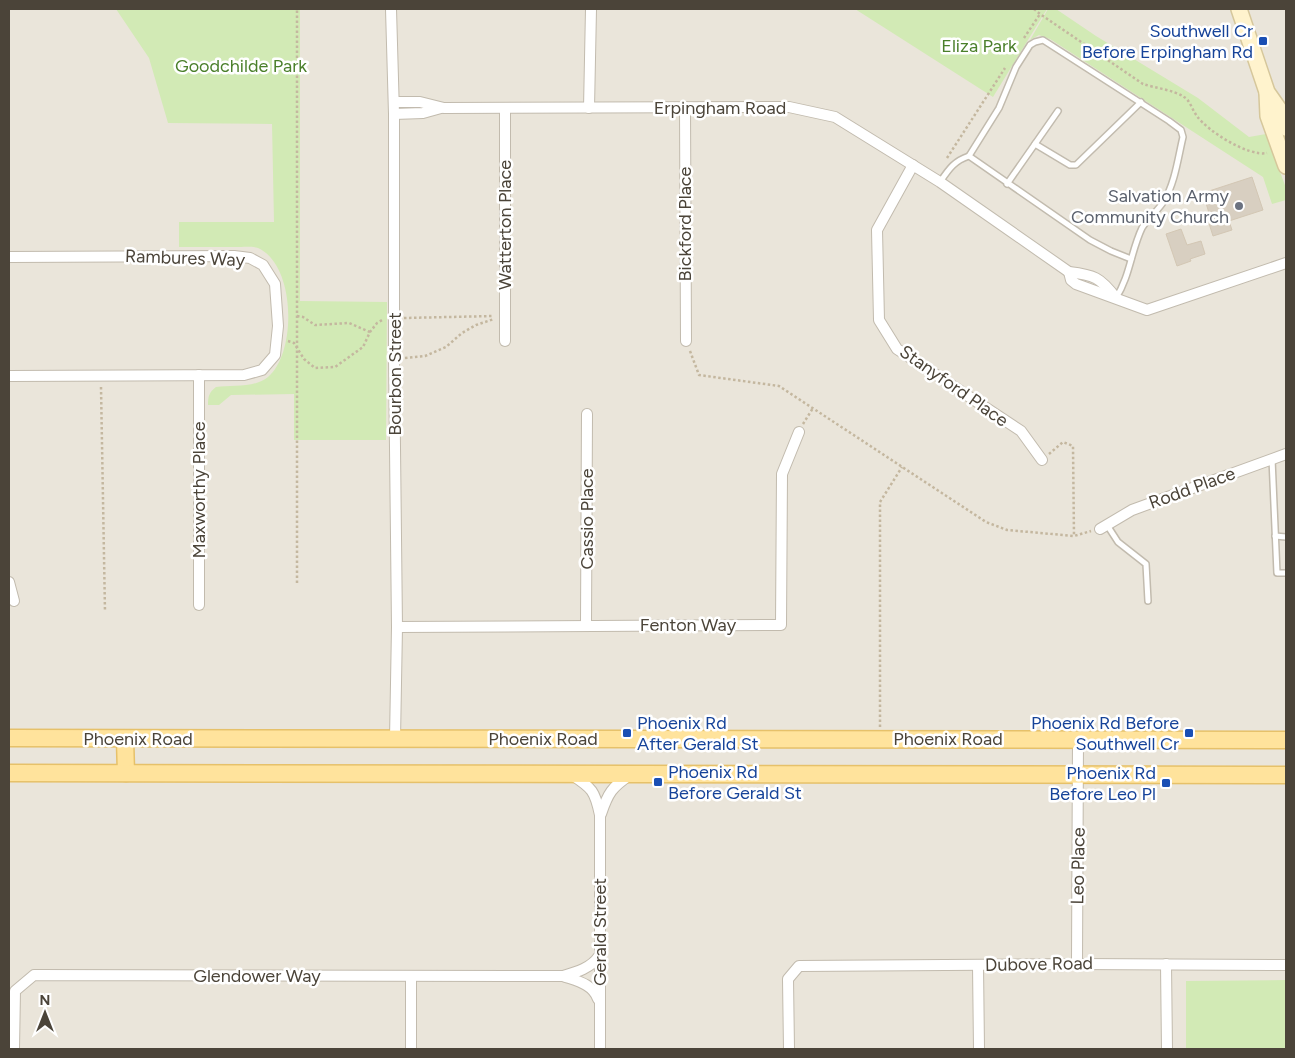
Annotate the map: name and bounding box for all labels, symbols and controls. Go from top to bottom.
place label: Southwell Cr Before Erpingham Rd [1082,20,1253,63]
park label: Eliza Park [941,35,1017,57]
marker: Southwell Cr Before Erpingham Rd [1257,35,1269,47]
park label: Goodchilde Park [175,55,307,77]
street label: Erpingham Road [654,97,786,119]
street label: Watterton Place [494,160,516,290]
street label: Bickford Place [674,166,696,281]
place label: Salvation Army Community Church [1071,185,1230,228]
marker: Salvation Army Community Church [1233,200,1245,212]
street label: Rambures Way [125,245,246,271]
street label: Bourbon Street [384,312,406,436]
street label: Stanyford Place [895,340,1013,432]
street label: Maxworthy Place [188,421,210,559]
street label: Rodd Place [1146,462,1238,514]
street label: Cassio Place [576,468,598,570]
street label: Fenton Way [640,614,737,636]
place label: Phoenix Rd After Gerald St [637,712,759,755]
place label: Phoenix Rd Before Southwell Cr [1031,712,1179,755]
marker: Phoenix Rd After Gerald St [621,727,633,739]
marker: Phoenix Rd Before Southwell Cr [1183,727,1195,739]
street label: Phoenix Road [83,728,193,750]
street label: Phoenix Road [488,728,598,750]
street label: Phoenix Road [893,728,1003,750]
place label: Phoenix Rd Before Gerald St [668,761,802,804]
place label: Phoenix Rd Before Leo Pl [1049,762,1156,805]
marker: Phoenix Rd Before Gerald St [652,776,664,788]
marker: Phoenix Rd Before Leo Pl [1160,777,1172,789]
street label: Leo Place [1066,827,1090,905]
street label: Gerald Street [589,878,611,986]
street label: Dubove Road [985,952,1093,976]
street label: Glendower Way [193,965,321,987]
north arrow [20,988,70,1038]
text: N [40,992,50,1009]

